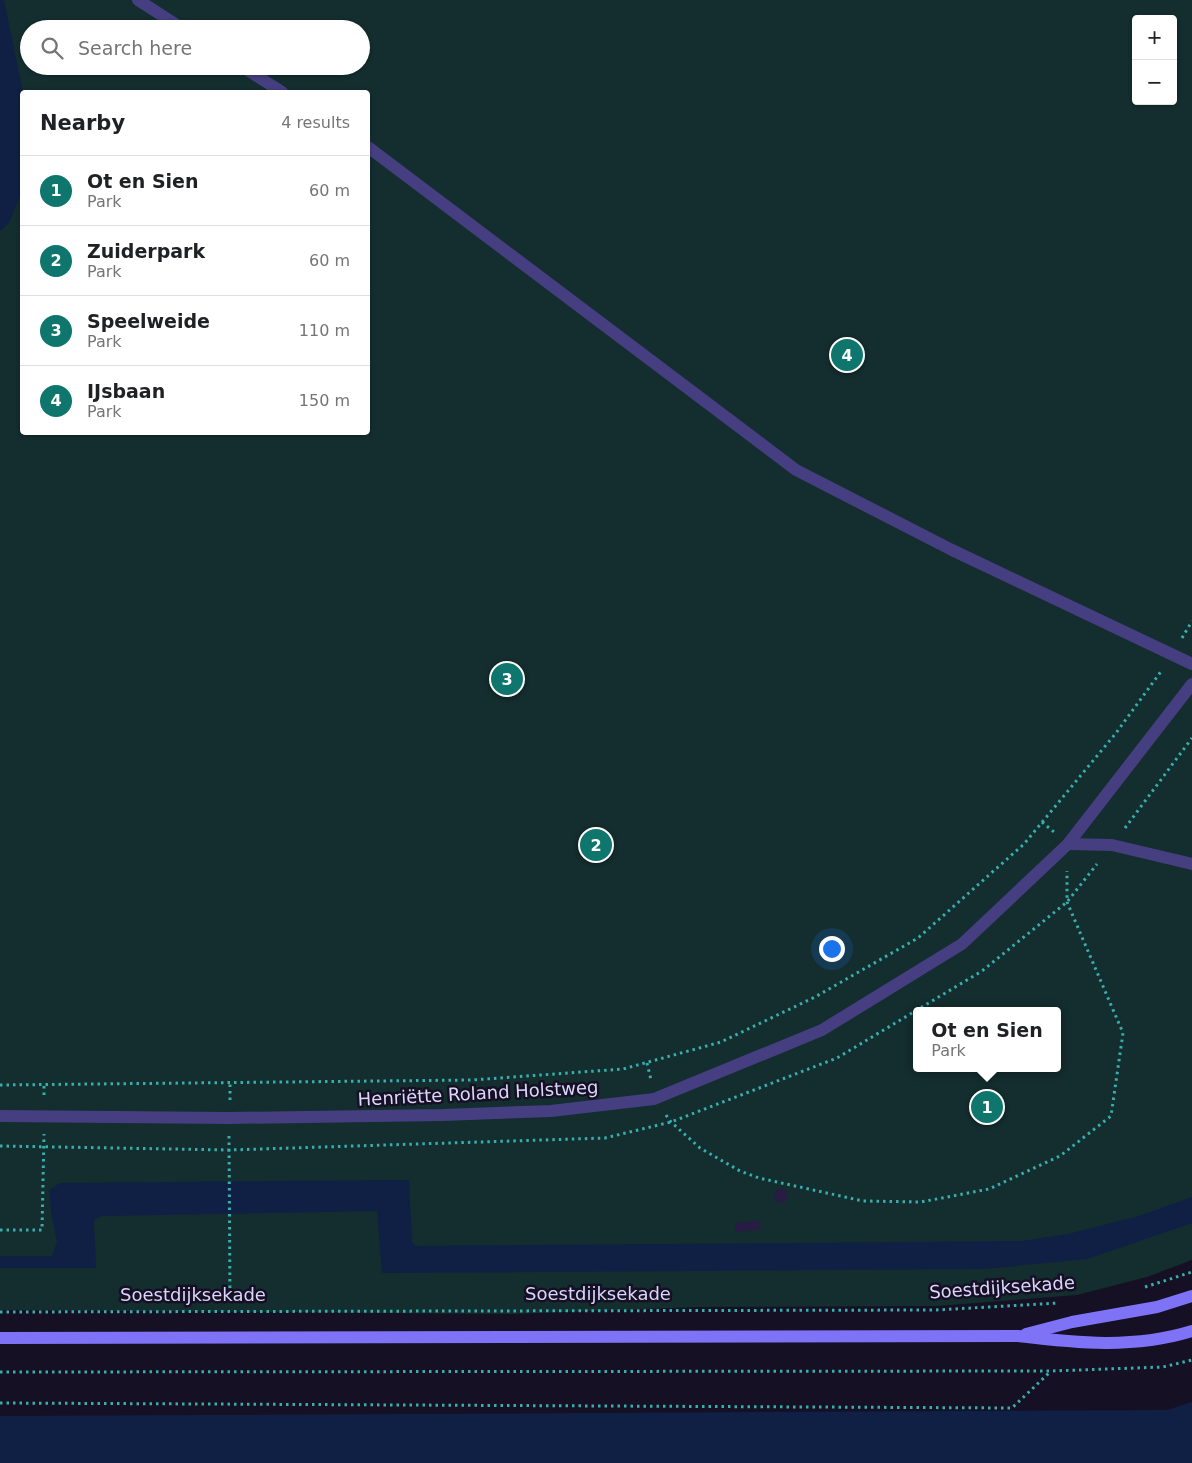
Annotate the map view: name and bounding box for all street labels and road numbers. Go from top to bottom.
street label: Henriëtte Roland Holstweg [357,1076,599,1110]
street label: Soestdijksekade [928,1271,1076,1303]
street label: Soestdijksekade [525,1283,671,1304]
street label: Soestdijksekade [120,1284,266,1305]

